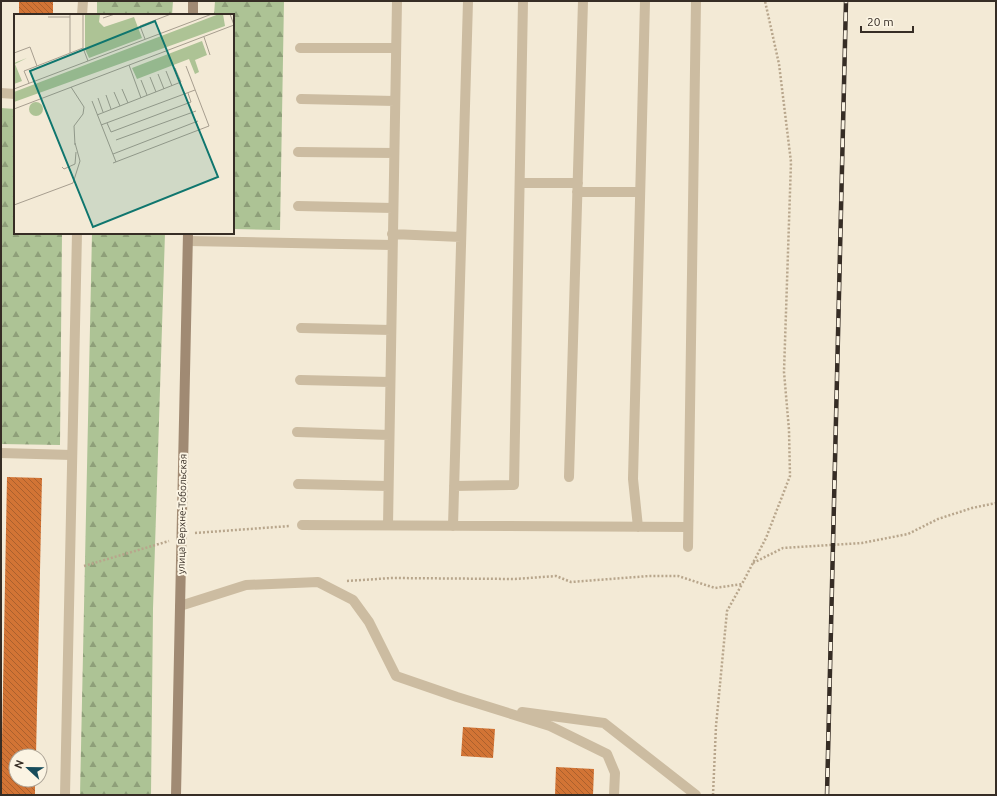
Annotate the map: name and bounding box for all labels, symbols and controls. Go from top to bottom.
scale bar [861,8,913,34]
inset map [14,14,234,234]
text: 20 m [867,15,894,28]
street label: улица Верхне-Тобольская [175,454,189,574]
north arrow [8,748,48,788]
text: N [12,758,26,770]

